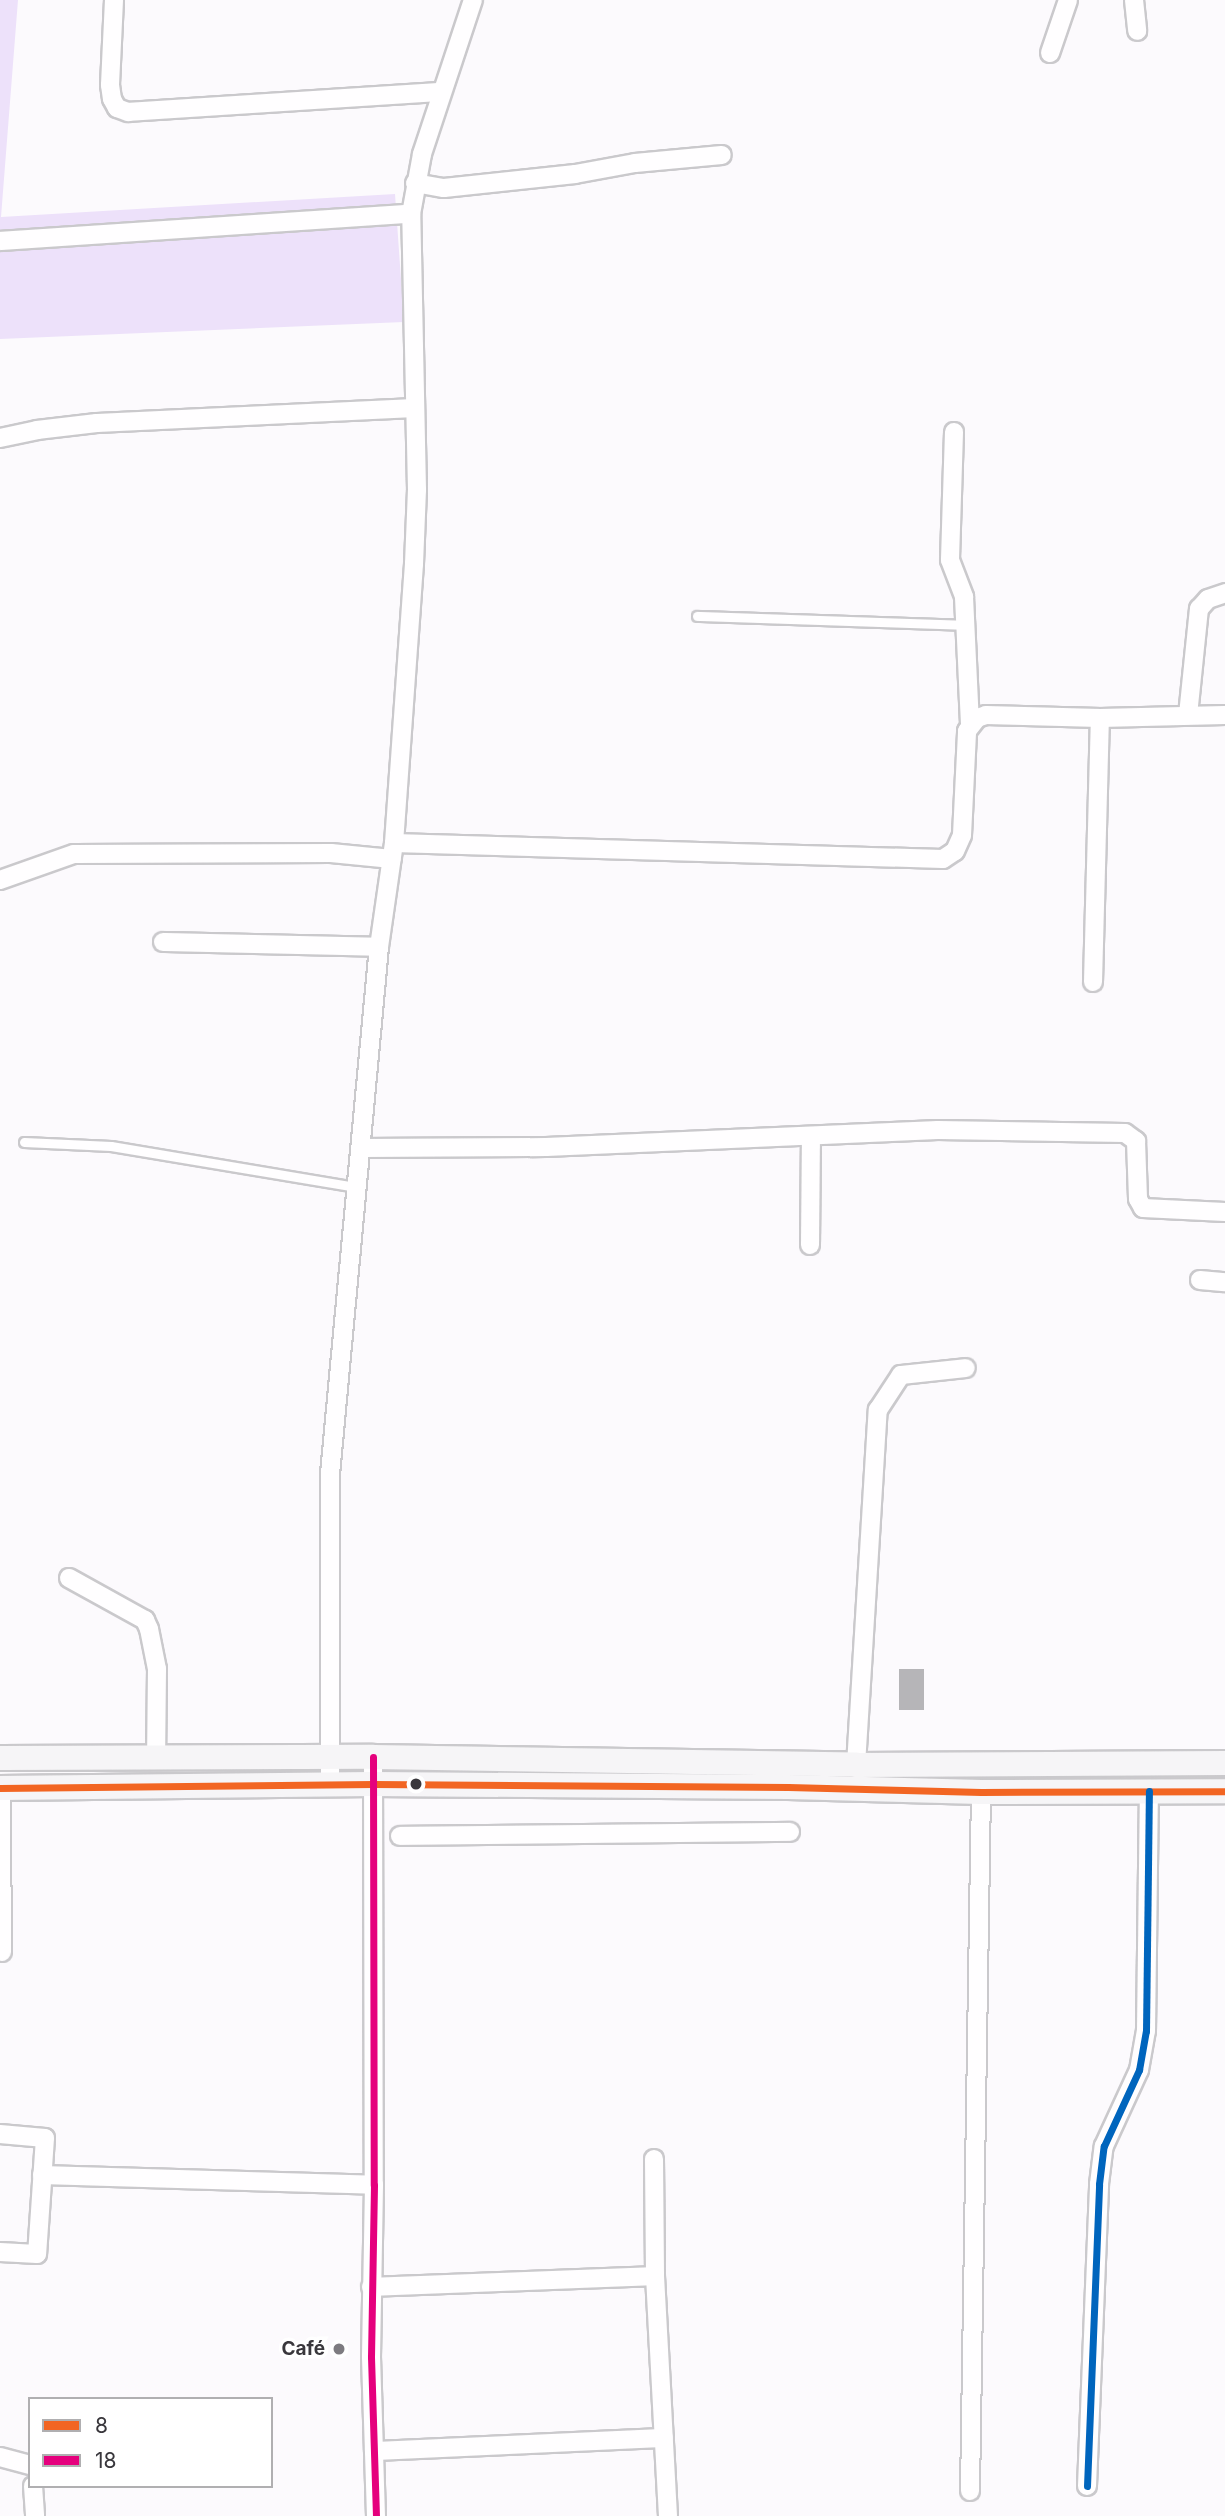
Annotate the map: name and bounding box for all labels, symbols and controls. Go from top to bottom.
unlabelled marker [409,1777,423,1791]
place label: Café [281,2338,325,2360]
marker: Café [331,2341,347,2357]
legend [28,2397,273,2488]
text: 8 [95,2413,108,2438]
text: 18 [95,2448,117,2473]

